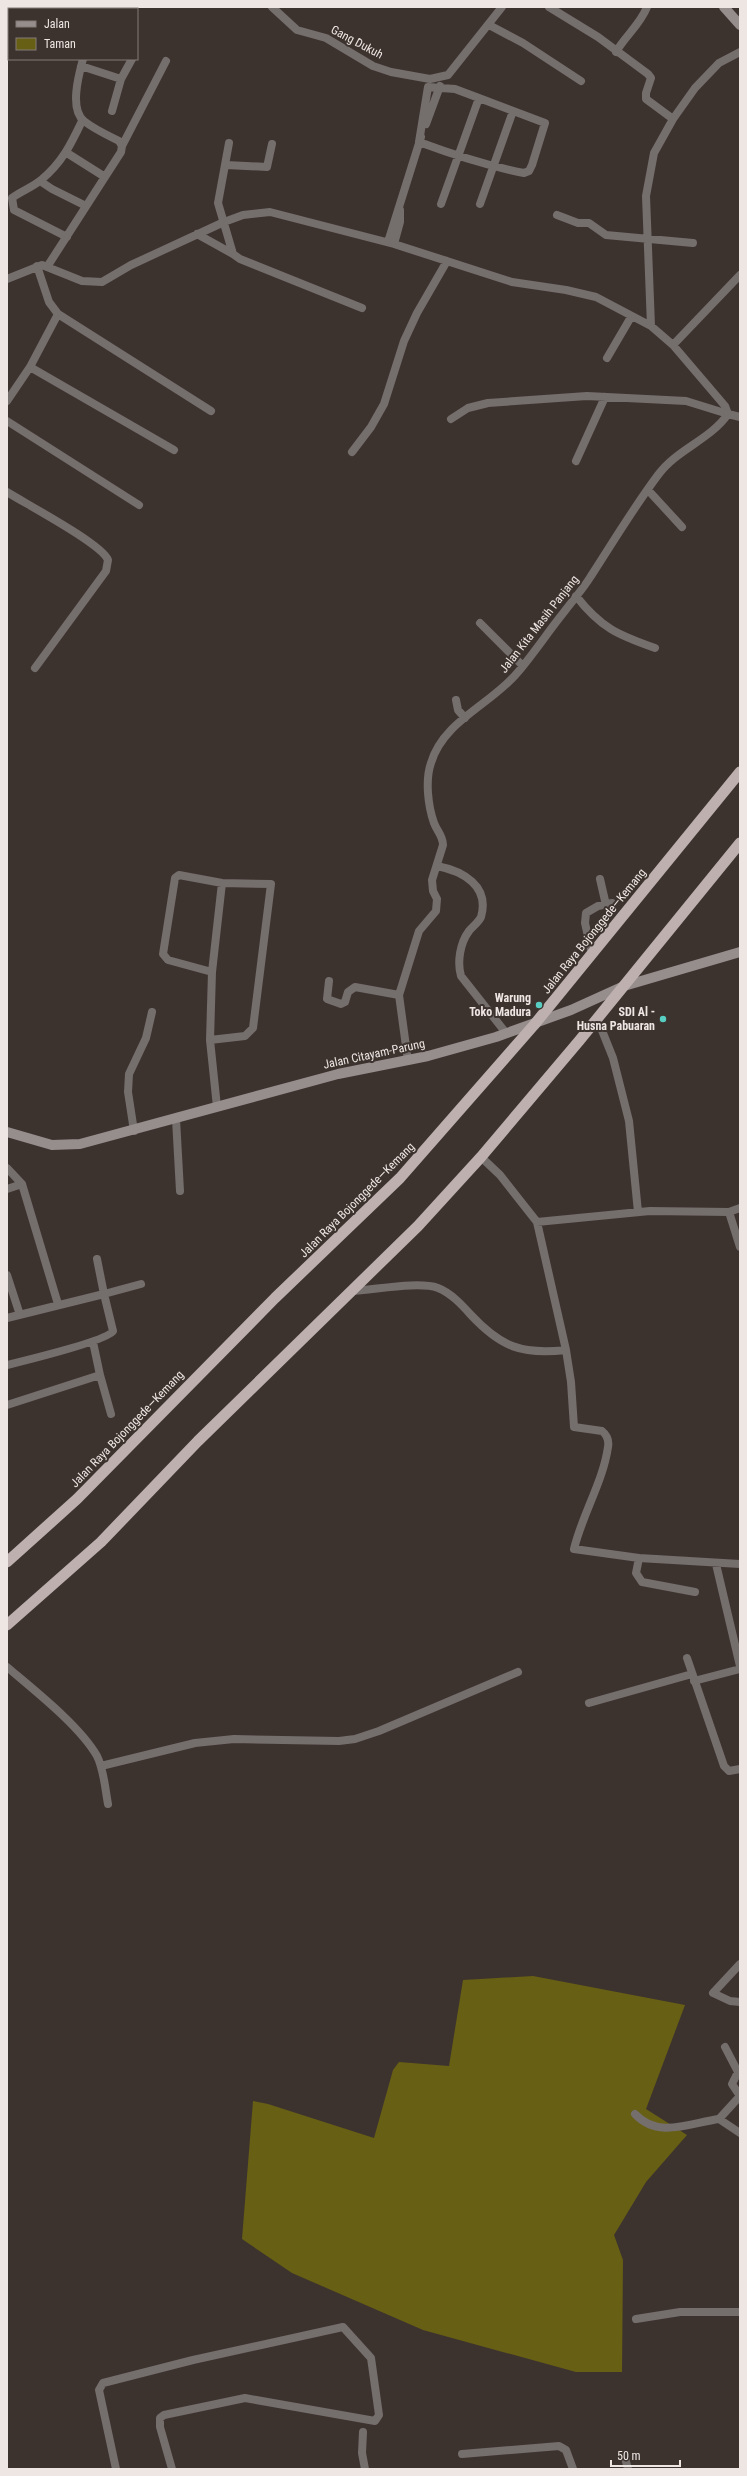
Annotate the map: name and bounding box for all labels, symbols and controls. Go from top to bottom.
legend [8,8,138,60]
text: Jalan [44,17,70,31]
street label: Gang Dukuh [329,22,386,62]
text: Taman [44,37,76,51]
street label: Jalan Kita Masih Panjang [497,572,581,676]
street label: Jalan Raya Bojonggede—Kemang [539,866,649,996]
place label: Warung Toko Madura [469,991,531,1019]
marker: Warung Toko Madura [534,1000,544,1010]
place label: SDI Al - Husna Pabuaran [577,1005,655,1033]
marker: SDI Al - Husna Pabuaran [658,1014,668,1024]
street label: Jalan Citayam-Parung [322,1036,426,1072]
street label: Jalan Raya Bojonggede—Kemang [297,1140,417,1260]
street label: Jalan Raya Bojonggede—Kemang [67,1368,187,1490]
scale bar [611,2442,680,2468]
text: 50 m [617,2449,641,2463]

